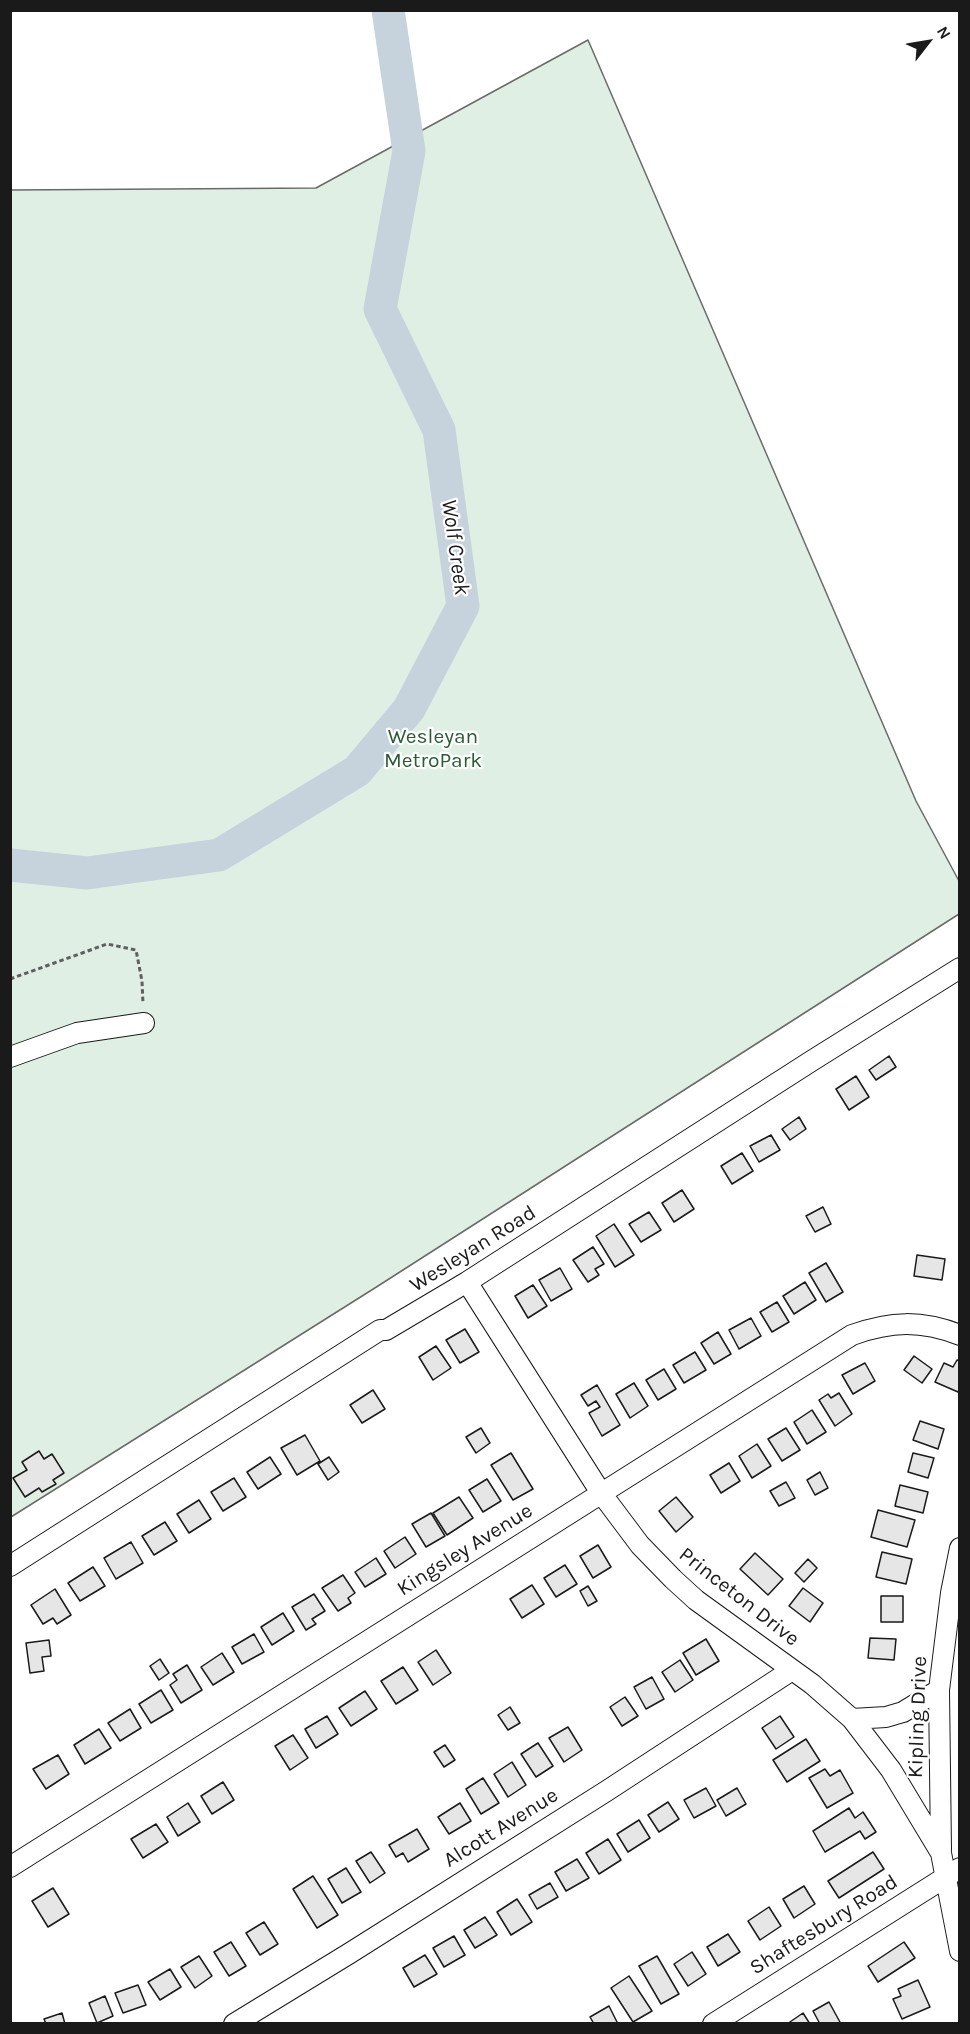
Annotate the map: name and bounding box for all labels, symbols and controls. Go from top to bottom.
north arrow [898,12,958,72]
text: N [933,23,955,42]
water label: Wolf Creek [435,498,475,596]
park label: Wesleyan MetroPark [384,724,482,774]
street label: Wesleyan Road [405,1200,541,1298]
street label: Kingsley Avenue [393,1498,537,1602]
street label: Princeton Drive [674,1542,804,1652]
street label: Kipling Drive [903,1656,933,1778]
street label: Alcott Avenue [439,1783,563,1873]
street label: Shaftesbury Road [745,1869,903,1981]

